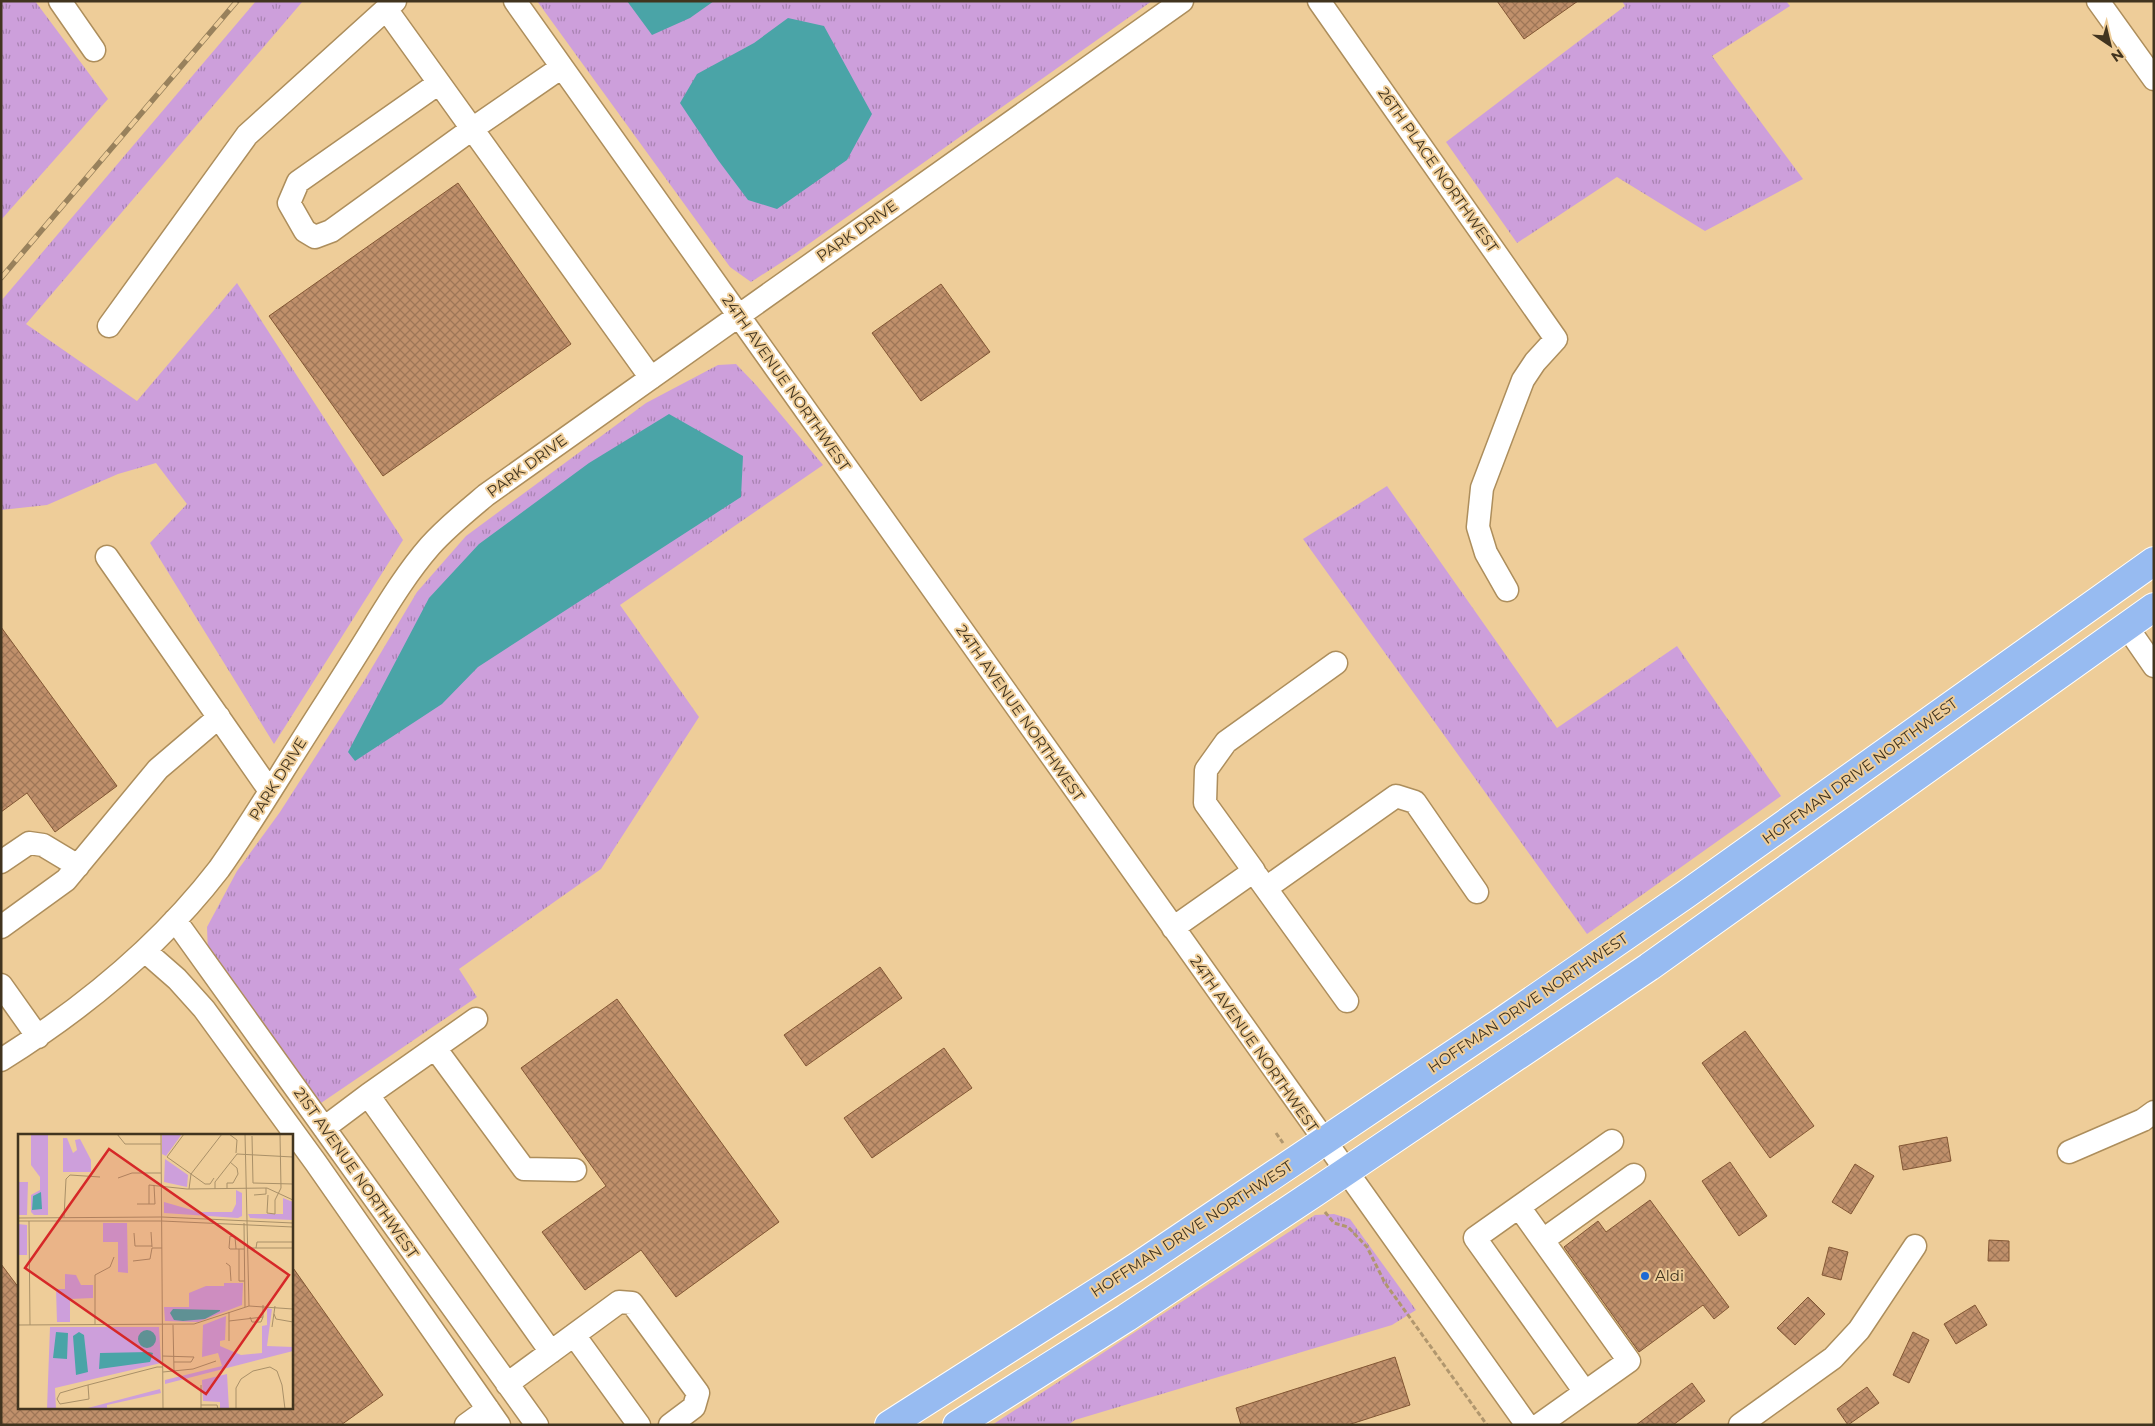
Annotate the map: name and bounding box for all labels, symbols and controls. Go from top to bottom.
north arrow [2085,20,2135,70]
text: N [2108,45,2127,66]
street label: 26TH PLACE NORTHWEST [1374,84,1503,256]
street label: PARK DRIVE [813,196,901,265]
street label: 24TH AVENUE NORTHWEST [718,291,855,475]
street label: PARK DRIVE [483,430,570,501]
street label: 24TH AVENUE NORTHWEST [952,621,1089,805]
street label: HOFFMAN DRIVE NORTHWEST [1758,693,1961,848]
street label: PARK DRIVE [245,734,311,824]
street label: HOFFMAN DRIVE NORTHWEST [1424,928,1632,1077]
street label: 24TH AVENUE NORTHWEST [1186,952,1323,1136]
street label: 21ST AVENUE NORTHWEST [290,1084,423,1262]
inset map [18,1134,292,1408]
street label: HOFFMAN DRIVE NORTHWEST [1087,1156,1297,1301]
place label: Aldi [1655,1266,1684,1285]
marker: Aldi [1639,1270,1651,1282]

